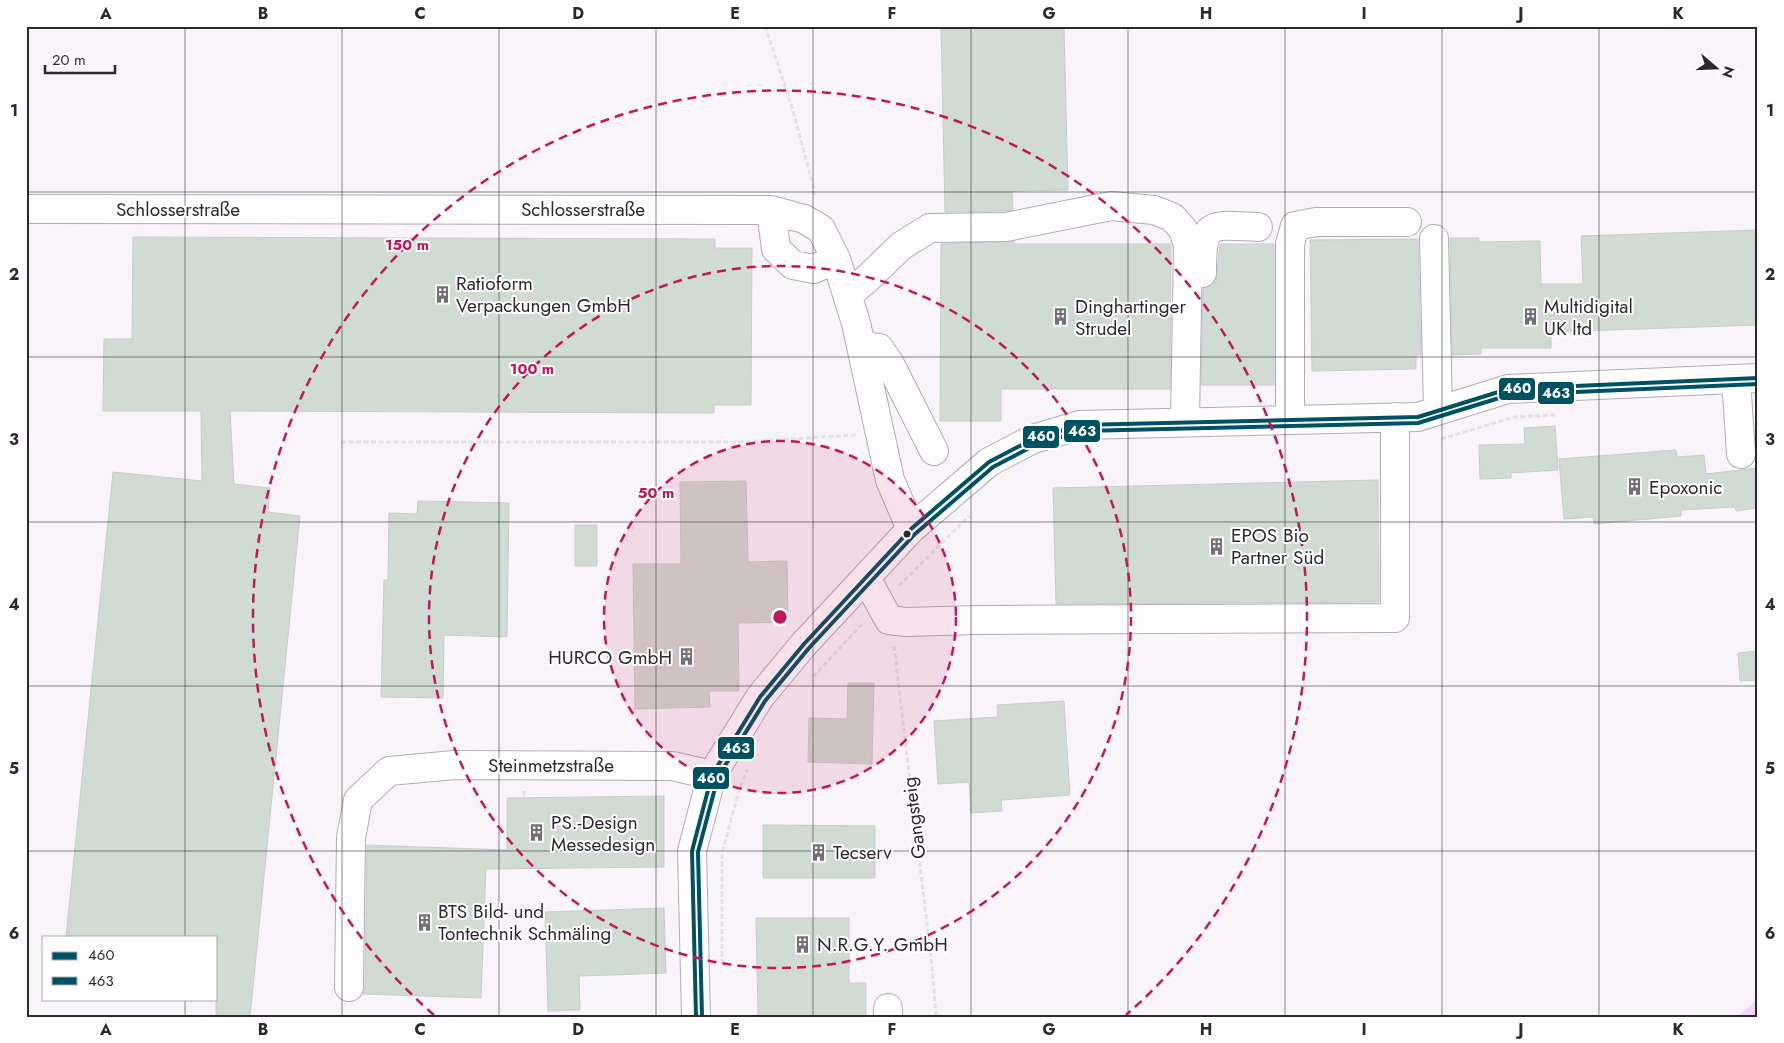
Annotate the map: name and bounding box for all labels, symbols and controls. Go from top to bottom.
text: A [99,2,112,25]
text: B [258,2,268,25]
text: C [414,2,426,25]
text: D [572,2,584,25]
text: E [730,2,740,25]
text: F [888,2,896,25]
text: G [1042,2,1056,25]
text: H [1200,2,1212,25]
text: I [1361,2,1367,25]
text: J [1515,2,1524,25]
text: K [1672,2,1684,25]
scale bar [45,42,115,74]
north arrow [1692,42,1742,92]
text: 20 m [52,49,86,71]
text: N [1717,64,1740,81]
text: 1 [10,99,18,122]
text: 1 [1766,99,1774,122]
street label: Schlosserstraße [116,196,240,223]
street label: Schlosserstraße [521,196,645,223]
text: 150 m [385,234,429,256]
text: 2 [9,263,19,286]
text: 2 [1765,263,1775,286]
place label: Ratioform Verpackungen GmbH [456,270,631,319]
building icon: Ratioform Verpackungen GmbH [432,284,452,304]
place label: Dinghartinger Strudel [1075,293,1186,342]
place label: Multidigital UK ltd [1544,293,1633,342]
building icon: Dinghartinger Strudel [1051,307,1071,327]
building icon: Multidigital UK ltd [1520,307,1540,327]
text: 100 m [510,358,554,380]
line badge: 460 [1498,377,1536,401]
text: 460 [1503,378,1531,398]
line badge: 463 [1537,381,1575,405]
text: 463 [1542,383,1570,403]
line badge: 463 [1063,419,1101,443]
text: 463 [1068,421,1096,441]
line badge: 460 [1022,425,1060,449]
text: 460 [1027,426,1055,446]
text: 3 [9,428,19,451]
text: 3 [1765,428,1775,451]
place label: Epoxonic [1649,474,1722,501]
building icon: Epoxonic [1625,477,1645,497]
text: 50 m [638,482,674,504]
place label: EPOS Bio Partner Süd [1231,522,1324,571]
unlabelled marker [902,529,912,539]
building icon: EPOS Bio Partner Süd [1207,536,1227,556]
text: 4 [8,593,20,616]
text: 4 [1764,593,1776,616]
centre of rings [771,608,789,626]
place label: HURCO GmbH [548,644,672,671]
building icon: HURCO GmbH [676,647,696,667]
line badge: 463 [717,736,755,760]
text: 463 [722,738,750,758]
street label: Steinmetzstraße [488,752,614,779]
text: 5 [9,757,19,780]
text: 5 [1765,757,1775,780]
line badge: 460 [692,766,730,790]
text: 460 [697,768,725,788]
street label: Gangsteig [896,775,932,861]
place label: PS.-Design Messedesign [551,809,655,858]
building icon: PS.-Design Messedesign [527,823,547,843]
place label: Tecserv [833,839,892,866]
building icon: Tecserv [809,842,829,862]
place label: BTS Bild- und Tontechnik Schmäling [438,898,611,947]
building icon: BTS Bild- und Tontechnik Schmäling [414,912,434,932]
text: 6 [9,922,19,945]
text: 6 [1765,922,1775,945]
place label: N.R.G.Y. GmbH [817,931,948,958]
building icon: N.R.G.Y. GmbH [793,934,813,954]
legend [42,936,218,1000]
text: 460 [88,944,114,966]
text: 463 [88,970,114,992]
text: A [99,1018,112,1041]
text: B [258,1018,268,1041]
text: C [414,1018,426,1041]
text: D [572,1018,584,1041]
text: E [730,1018,740,1041]
text: F [888,1018,896,1041]
text: G [1042,1018,1056,1041]
text: H [1200,1018,1212,1041]
text: I [1361,1018,1367,1041]
text: J [1515,1018,1524,1041]
text: K [1672,1018,1684,1041]

